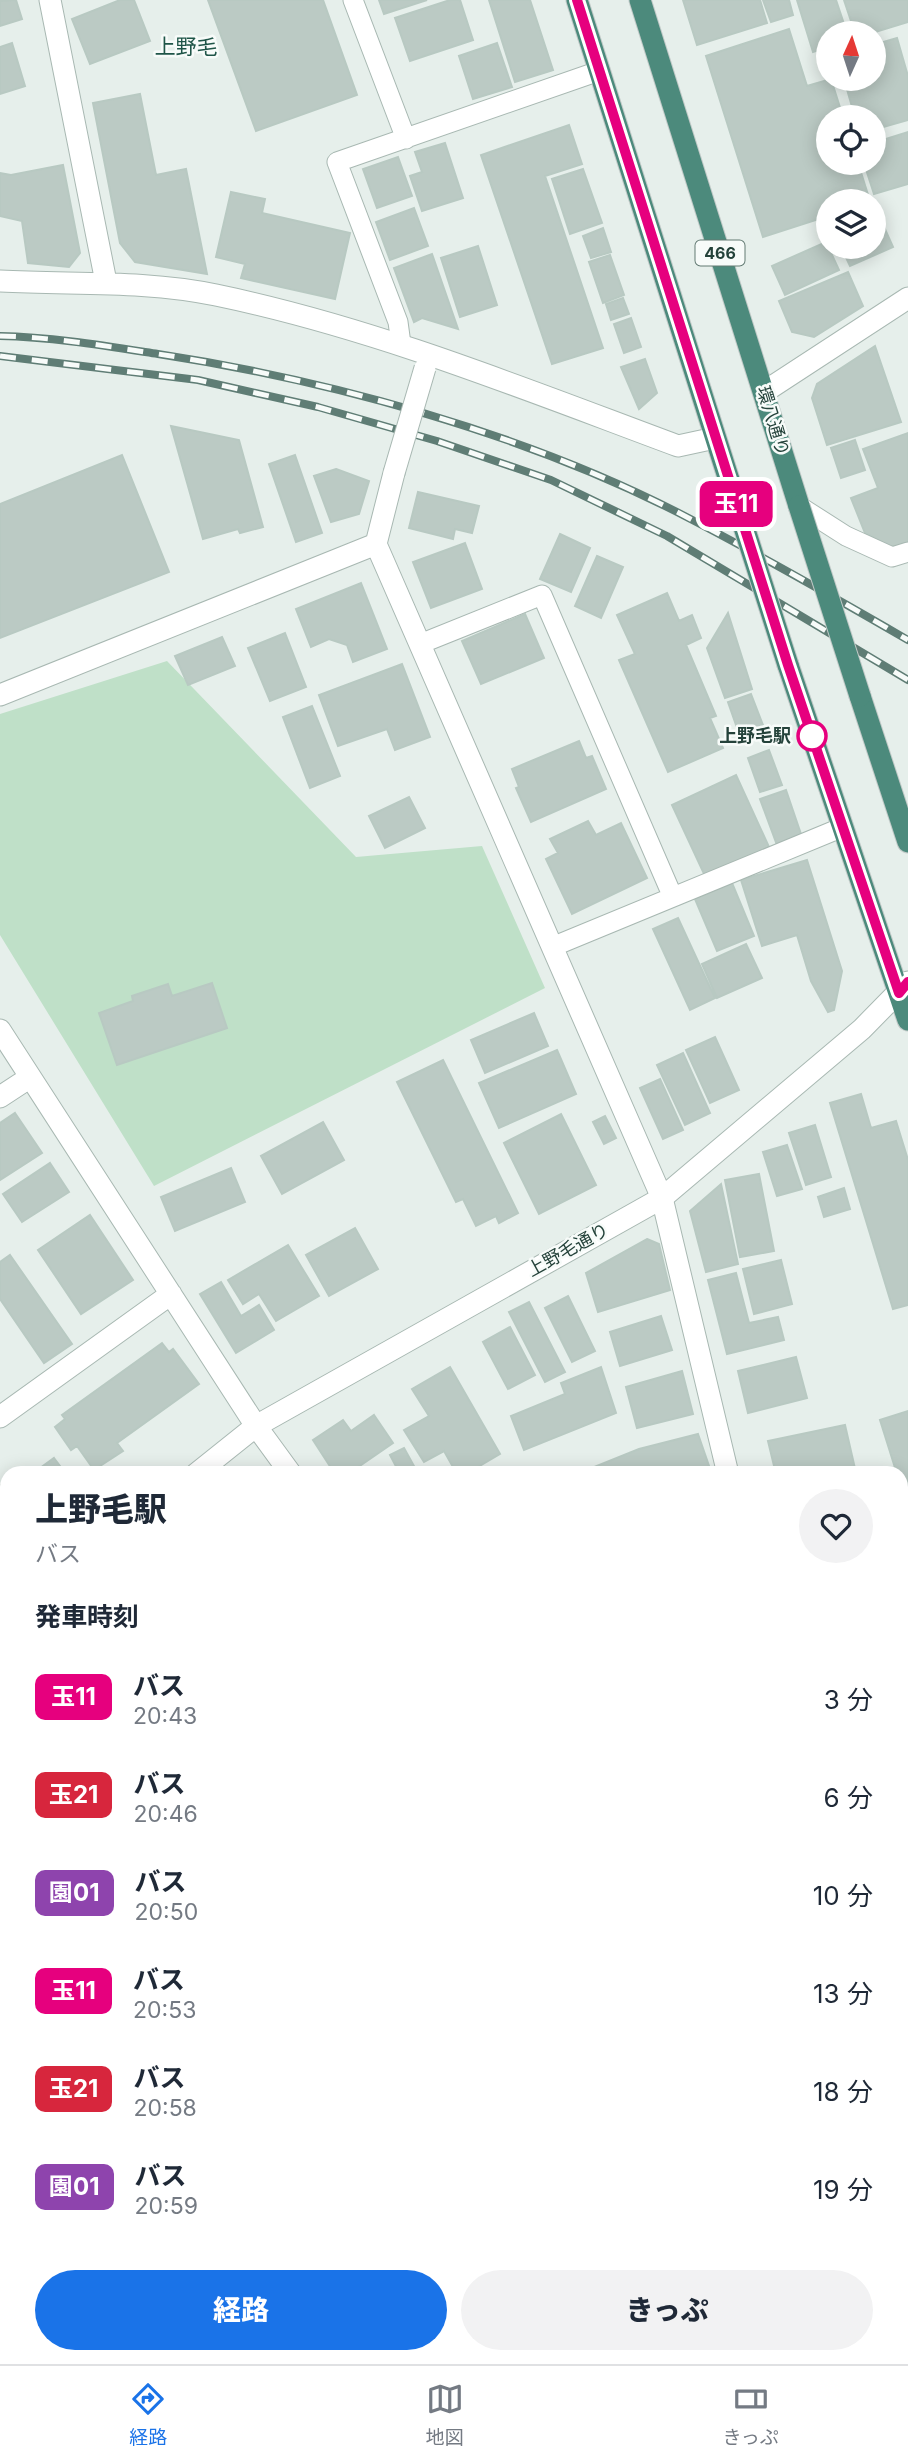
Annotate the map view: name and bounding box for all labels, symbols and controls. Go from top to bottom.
north arrow [816,21,886,91]
map controls [816,21,886,259]
district label: 上野毛 [155,34,218,59]
button: locate [816,105,886,175]
button: layers [816,189,886,259]
road number: 466 [696,241,744,266]
street label: 環八通り [753,383,794,458]
line badge: 玉11 [696,481,776,527]
text: 玉11 [714,489,758,518]
marker: 上野毛駅 [797,721,827,751]
place label: 上野毛駅 [719,725,791,746]
street label: 上野毛通り [523,1219,612,1281]
text: 上野毛駅 [35,1489,167,1529]
button: heart [799,1489,873,1563]
text: バス [35,1540,81,1568]
text: 発車時刻 [35,1601,139,1632]
text: バス [133,1670,185,1701]
text: 玉11 [51,1682,96,1711]
text: 3 分 [824,1684,873,1715]
text: 20:43 [133,1702,197,1730]
text: バス [133,1768,185,1799]
text: 玉21 [49,1780,98,1809]
text: 6 分 [824,1782,873,1813]
text: 20:46 [133,1800,198,1828]
text: バス [135,1866,187,1897]
text: 園01 [49,1878,100,1907]
text: 10 分 [813,1880,873,1911]
text: 20:50 [135,1898,198,1926]
text: バス [133,1964,185,1995]
text: 玉11 [51,1976,96,2005]
text: 13 分 [813,1978,873,2009]
text: 20:53 [133,1996,196,2024]
text: バス [133,2062,185,2093]
text: 玉21 [49,2074,98,2103]
text: 18 分 [813,2076,873,2107]
text: 20:58 [133,2094,197,2122]
text: バス [135,2160,187,2191]
text: 園01 [49,2172,100,2201]
text: 19 分 [813,2174,873,2205]
text: 20:59 [135,2192,198,2220]
button: 経路 [35,2270,447,2350]
button: きっぷ [461,2270,873,2350]
tab: 経路 [129,2380,167,2449]
tab: 地図 [426,2380,464,2449]
tab: きっぷ [722,2380,779,2449]

